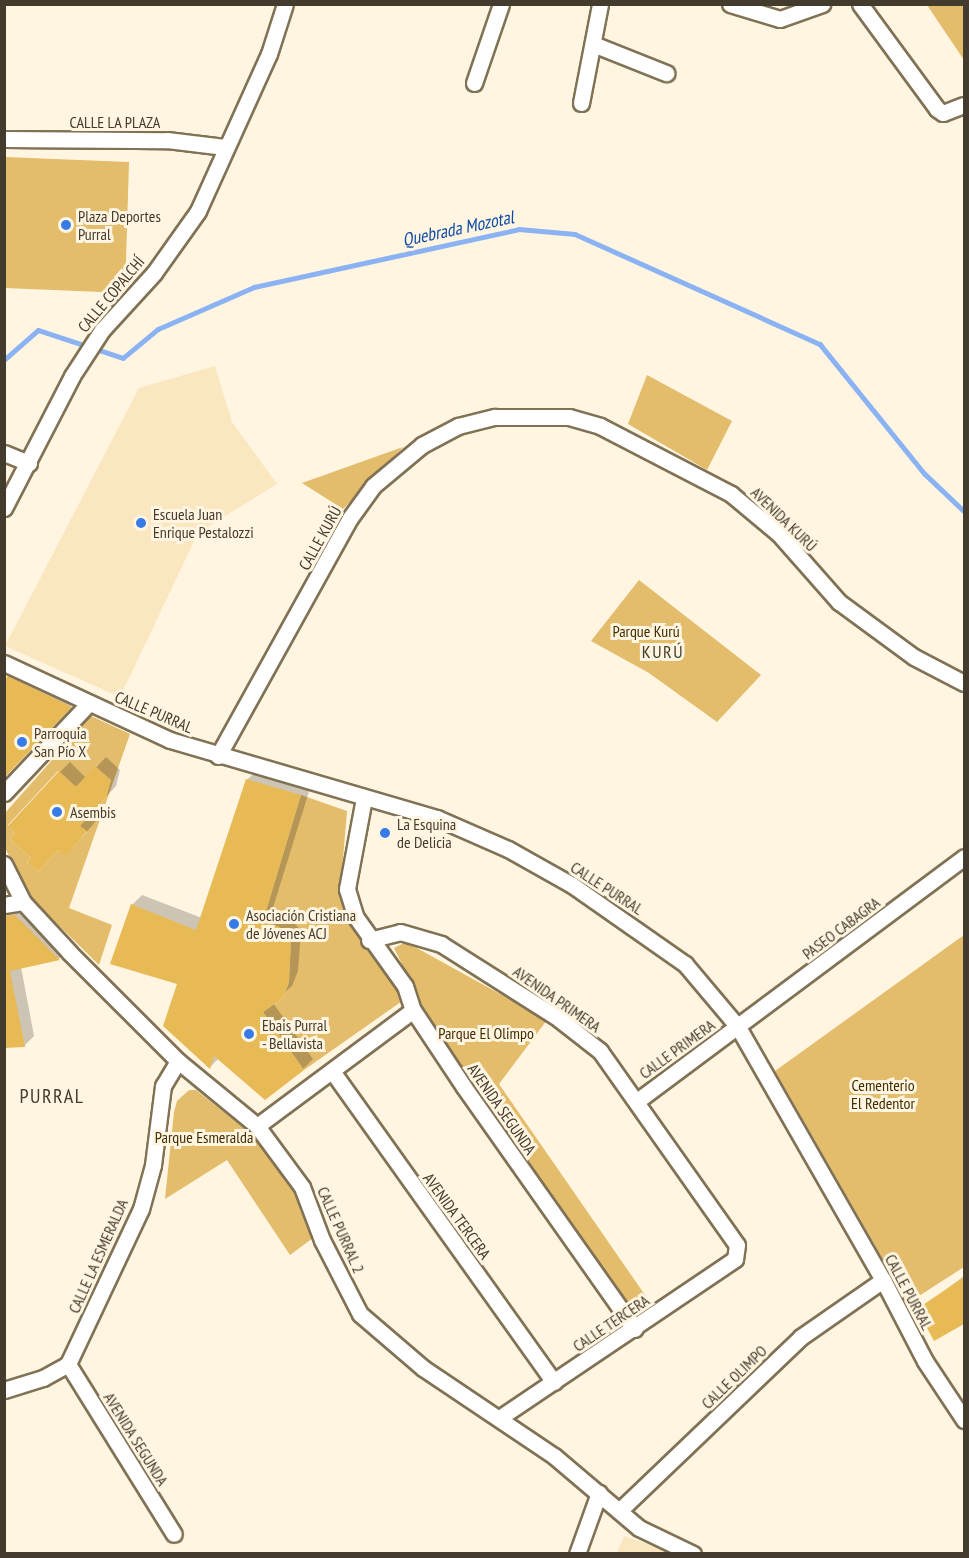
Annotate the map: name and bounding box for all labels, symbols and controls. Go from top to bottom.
street label: CALLE LA PLAZA [69,112,161,132]
place label: Plaza Deportes Purral [78,206,161,244]
water label: Quebrada Mozotal [400,207,516,251]
marker: Plaza Deportes Purral [59,218,73,232]
street label: CALLE COPALCHÍ [74,252,148,336]
street label: AVENIDA KURÚ [747,483,821,555]
street label: CALLE KURÚ [295,503,345,573]
place label: Escuela Juan Enrique Pestalozzi [153,504,254,542]
marker: Escuela Juan Enrique Pestalozzi [134,516,148,530]
park label: Parque Kurú [612,621,680,641]
district label: KURÚ [642,641,684,663]
street label: CALLE PURRAL [112,687,196,737]
place label: Parroquia San Pío X [34,723,87,761]
marker: Parroquia San Pío X [15,735,29,749]
place label: Asembis [70,802,116,822]
marker: Asembis [48,803,66,821]
place label: La Esquina de Delicia [397,814,456,852]
marker: La Esquina de Delicia [378,826,392,840]
street label: CALLE PURRAL [567,857,647,919]
street label: PASEO CABAGRA [799,893,883,963]
place label: Asociación Cristiana de Jóvenes ACJ [246,905,356,943]
marker: Asociación Cristiana de Jóvenes ACJ [227,917,241,931]
street label: AVENIDA PRIMERA [509,962,605,1036]
place label: Ebais Purral - Bellavista [262,1015,327,1053]
street label: CALLE PRIMERA [636,1015,718,1083]
park label: Parque El Olimpo [438,1023,534,1043]
marker: Ebais Purral - Bellavista [240,1025,258,1043]
street label: AVENIDA SEGUNDA [464,1060,540,1158]
park label: Cementerio El Redentor [851,1075,915,1113]
district label: PURRAL [20,1084,84,1108]
park label: Parque Esmeralda [155,1127,253,1147]
street label: AVENIDA TERCERA [419,1169,495,1263]
street label: CALLE PURRAL 2 [313,1183,369,1277]
street label: CALLE LA ESMERALDA [64,1196,132,1316]
street label: CALLE PURRAL [881,1251,937,1333]
street label: CALLE TERCERA [569,1290,653,1356]
street label: CALLE OLIMPO [697,1341,771,1413]
street label: AVENIDA SEGUNDA [100,1389,172,1489]

